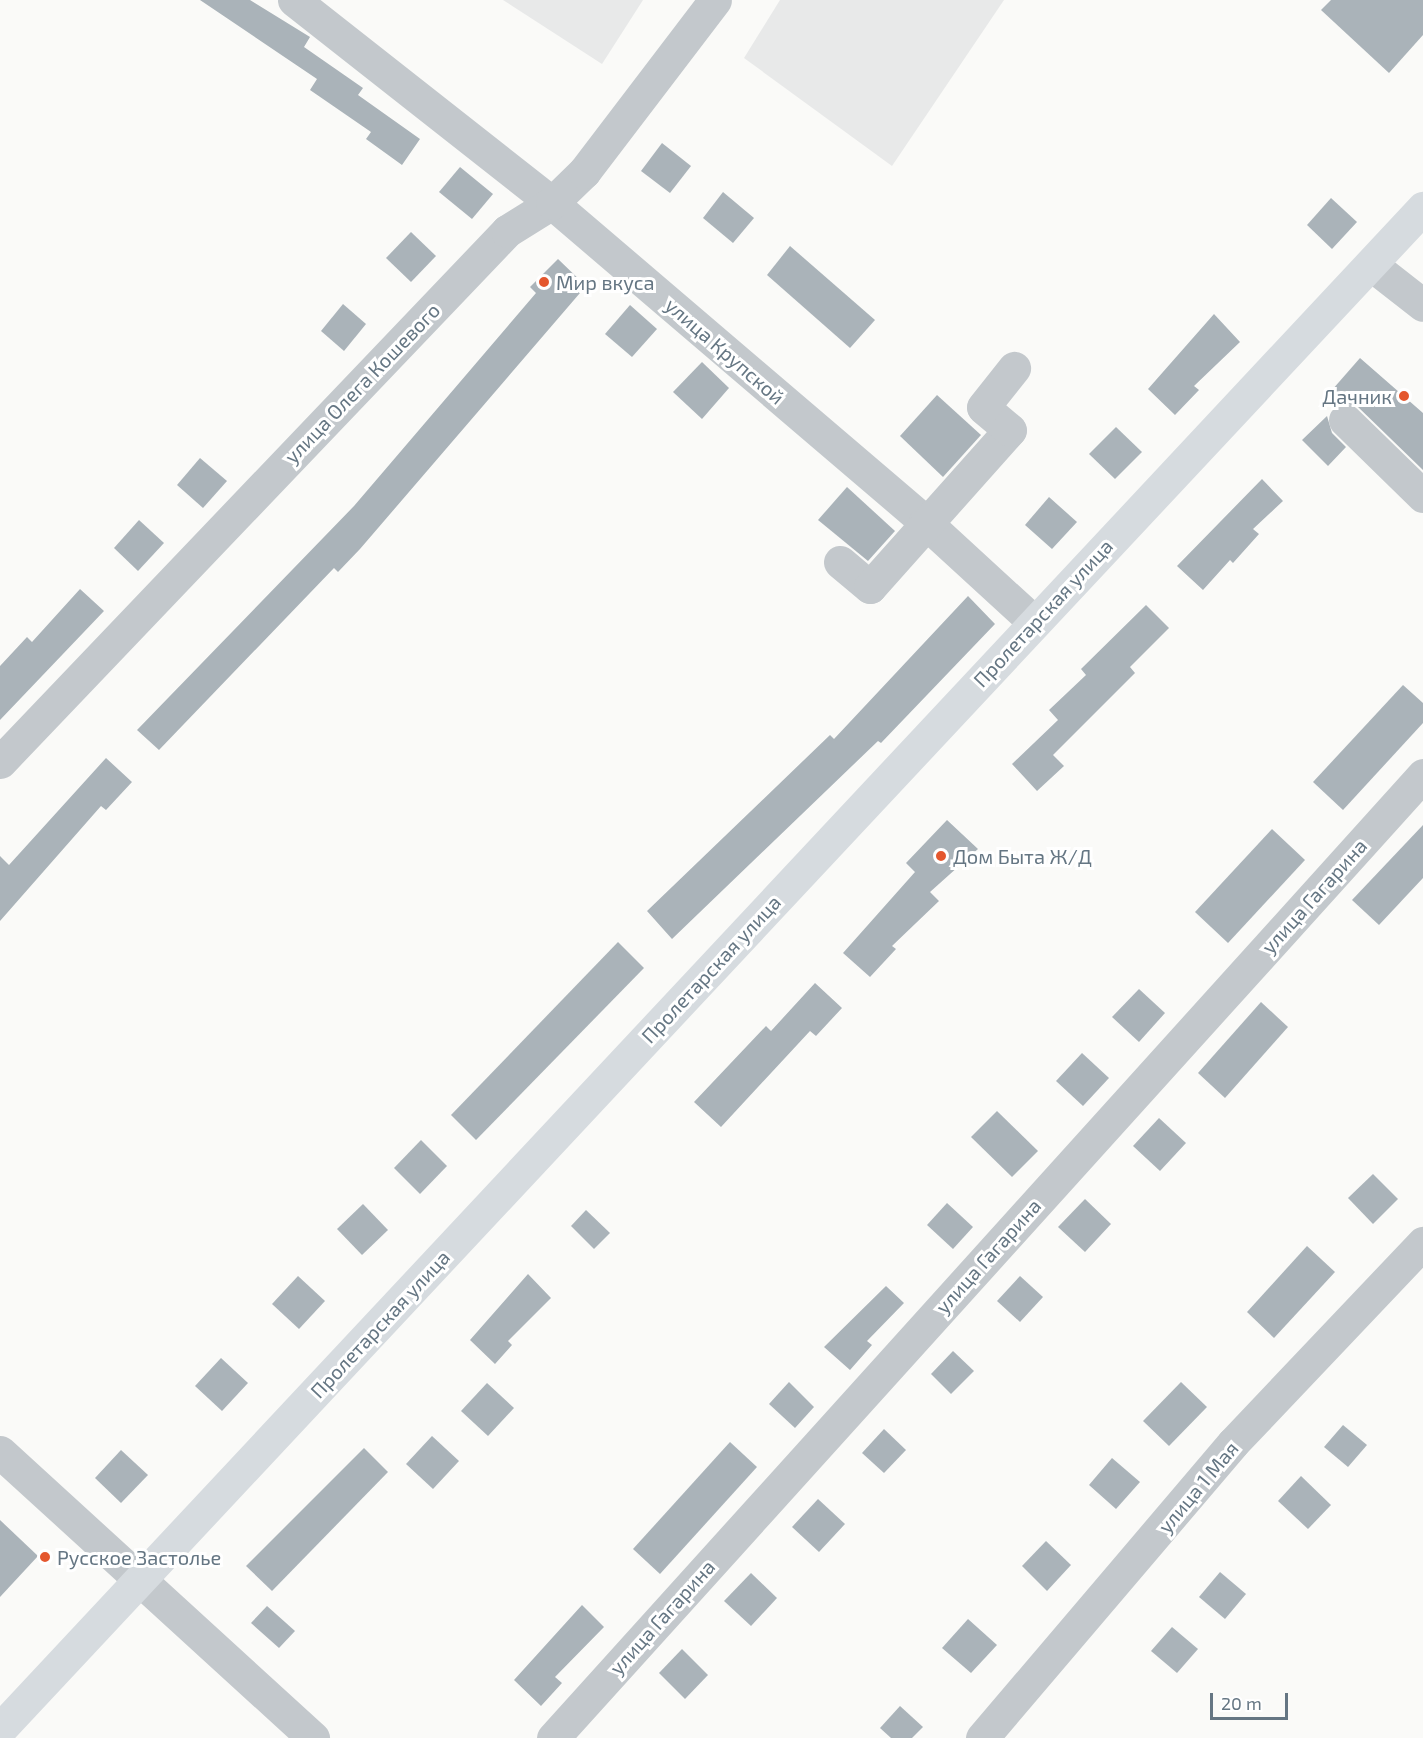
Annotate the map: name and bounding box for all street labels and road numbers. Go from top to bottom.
street label: улица Крупской [661,293,789,409]
street label: улица Олега Кошевого [279,298,445,468]
street label: Пролетарская улица [968,534,1118,692]
street label: улица Гагарина [1256,834,1372,958]
street label: Пролетарская улица [636,890,786,1048]
street label: улица Гагарина [930,1194,1046,1318]
street label: Пролетарская улица [305,1245,455,1403]
street label: улица 1 Мая [1153,1436,1243,1538]
street label: улица Гагарина [604,1555,720,1679]

